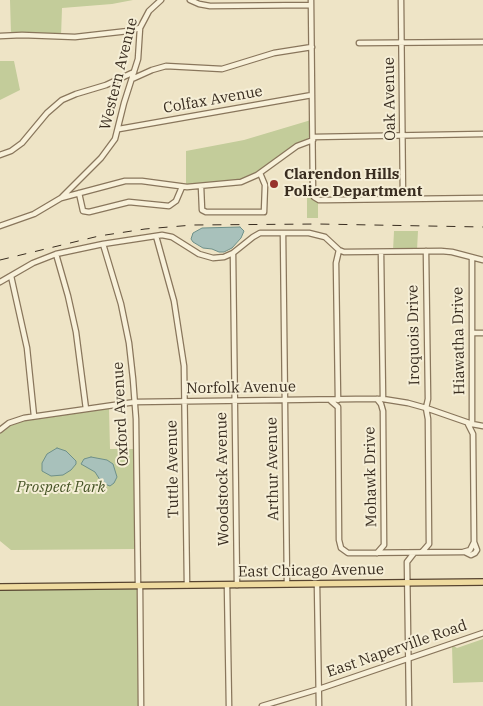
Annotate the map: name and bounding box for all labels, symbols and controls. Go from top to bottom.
street label: Western Avenue [96,16,142,132]
street label: Oak Avenue [380,57,400,141]
street label: Colfax Avenue [162,82,264,118]
place label: Clarendon Hills Police Department [284,166,422,201]
marker: Clarendon Hills Police Department [268,178,280,190]
street label: Iroquois Drive [404,285,424,385]
street label: Hiawatha Drive [449,287,469,395]
street label: Oxford Avenue [109,361,133,467]
street label: Norfolk Avenue [186,378,296,398]
street label: Woodstock Avenue [213,412,233,546]
street label: Arthur Avenue [263,417,283,521]
street label: Tuttle Avenue [163,420,183,518]
street label: Mohawk Drive [361,426,381,528]
park label: Prospect Park [16,479,106,497]
street label: East Chicago Avenue [238,561,384,581]
street label: East Naperville Road [325,617,469,681]

